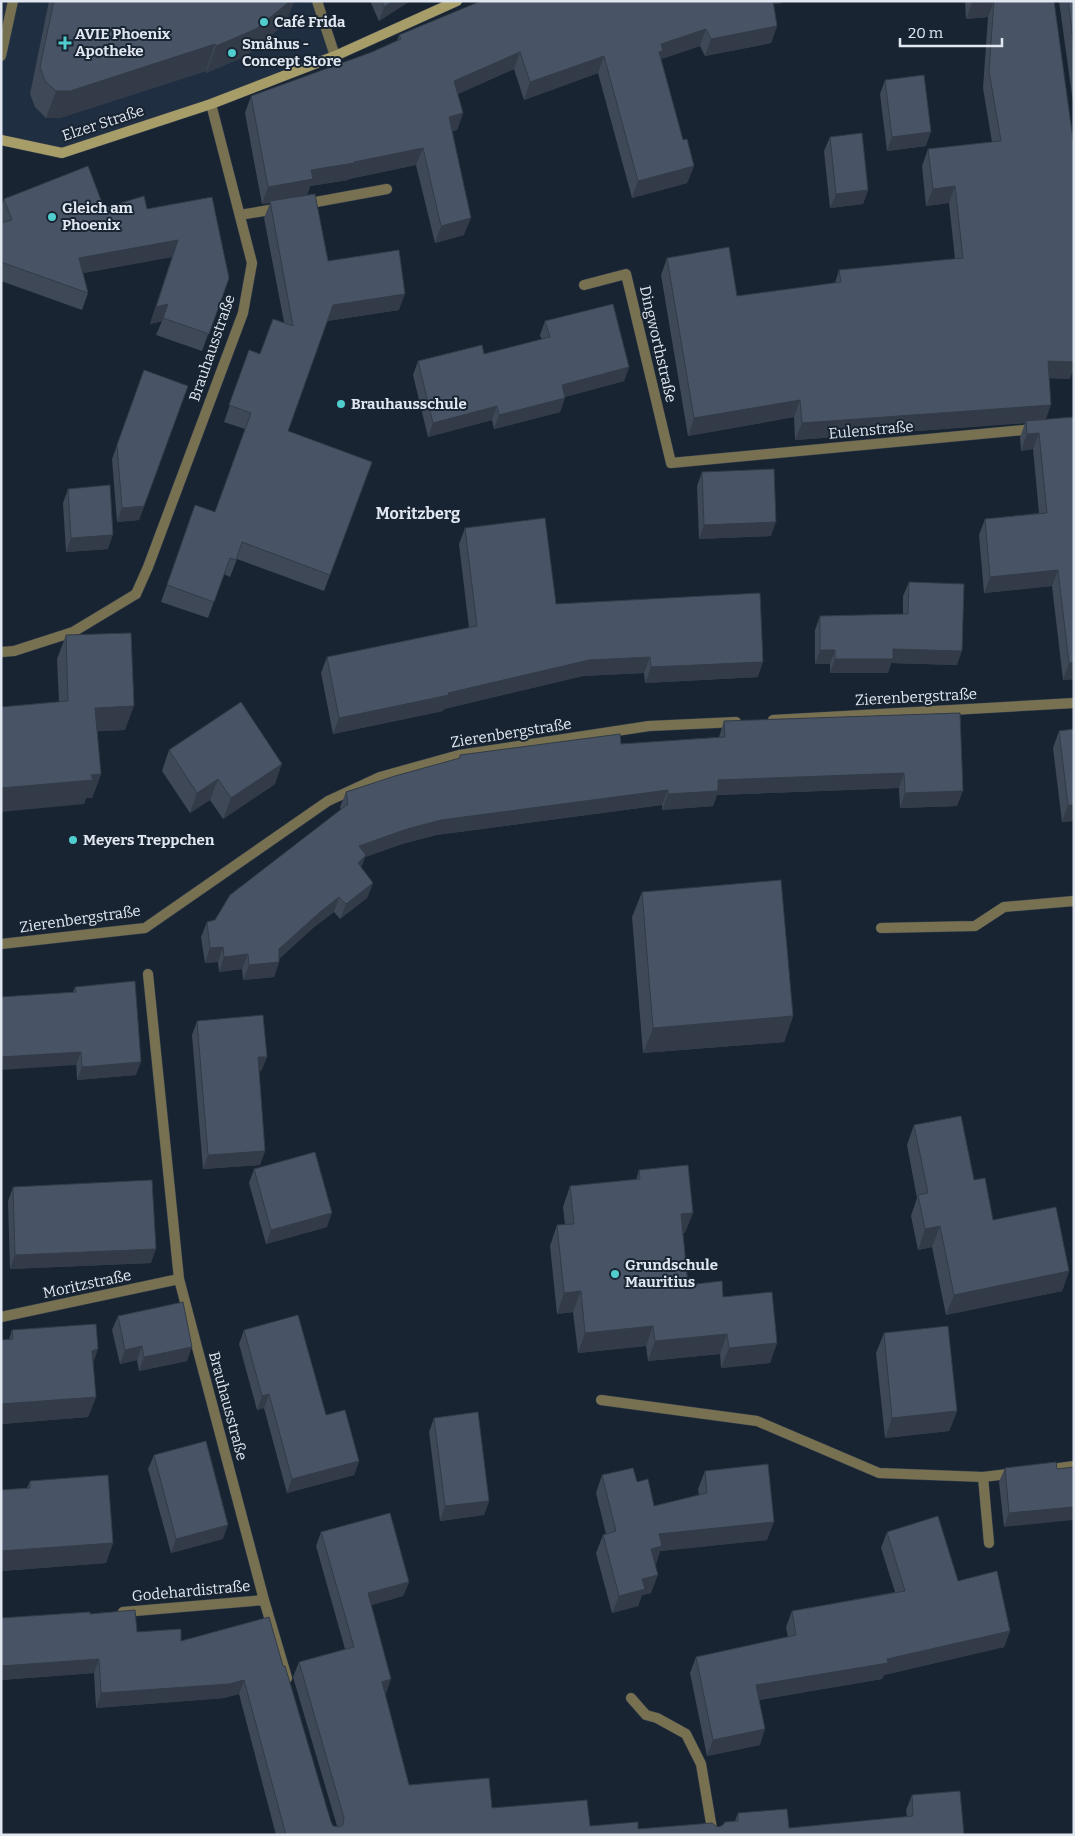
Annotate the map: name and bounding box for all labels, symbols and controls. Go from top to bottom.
place label: Café Frida [274,13,346,31]
scale bar [900,15,1002,47]
marker: Café Frida [258,16,270,28]
text: 20 m [908,24,944,42]
place label: AVIE Phoenix Apotheke [75,25,171,60]
place label: Småhus - Concept Store [242,35,341,70]
marker: AVIE Phoenix Apotheke [59,37,71,49]
marker: Småhus - Concept Store [226,47,238,59]
street label: Elzer Straße [60,101,146,145]
place label: Gleich am Phoenix [62,199,134,234]
marker: Gleich am Phoenix [46,211,58,223]
street label: Dingworthstraße [636,284,680,404]
street label: Brauhausstraße [185,292,239,404]
place label: Brauhausschule [351,395,467,413]
marker: Brauhausschule [335,398,347,410]
street label: Eulenstraße [828,417,914,443]
district label: Moritzberg [376,504,460,523]
street label: Zierenbergstraße [855,685,977,709]
street label: Zierenbergstraße [449,715,573,751]
place label: Meyers Treppchen [83,831,215,849]
marker: Meyers Treppchen [67,834,79,846]
street label: Zierenbergstraße [18,902,142,936]
place label: Grundschule Mauritius [625,1256,718,1291]
street label: Moritzstraße [41,1266,133,1302]
marker: Grundschule Mauritius [609,1268,621,1280]
street label: Brauhausstraße [205,1350,251,1462]
street label: Godehardistraße [131,1577,251,1605]

